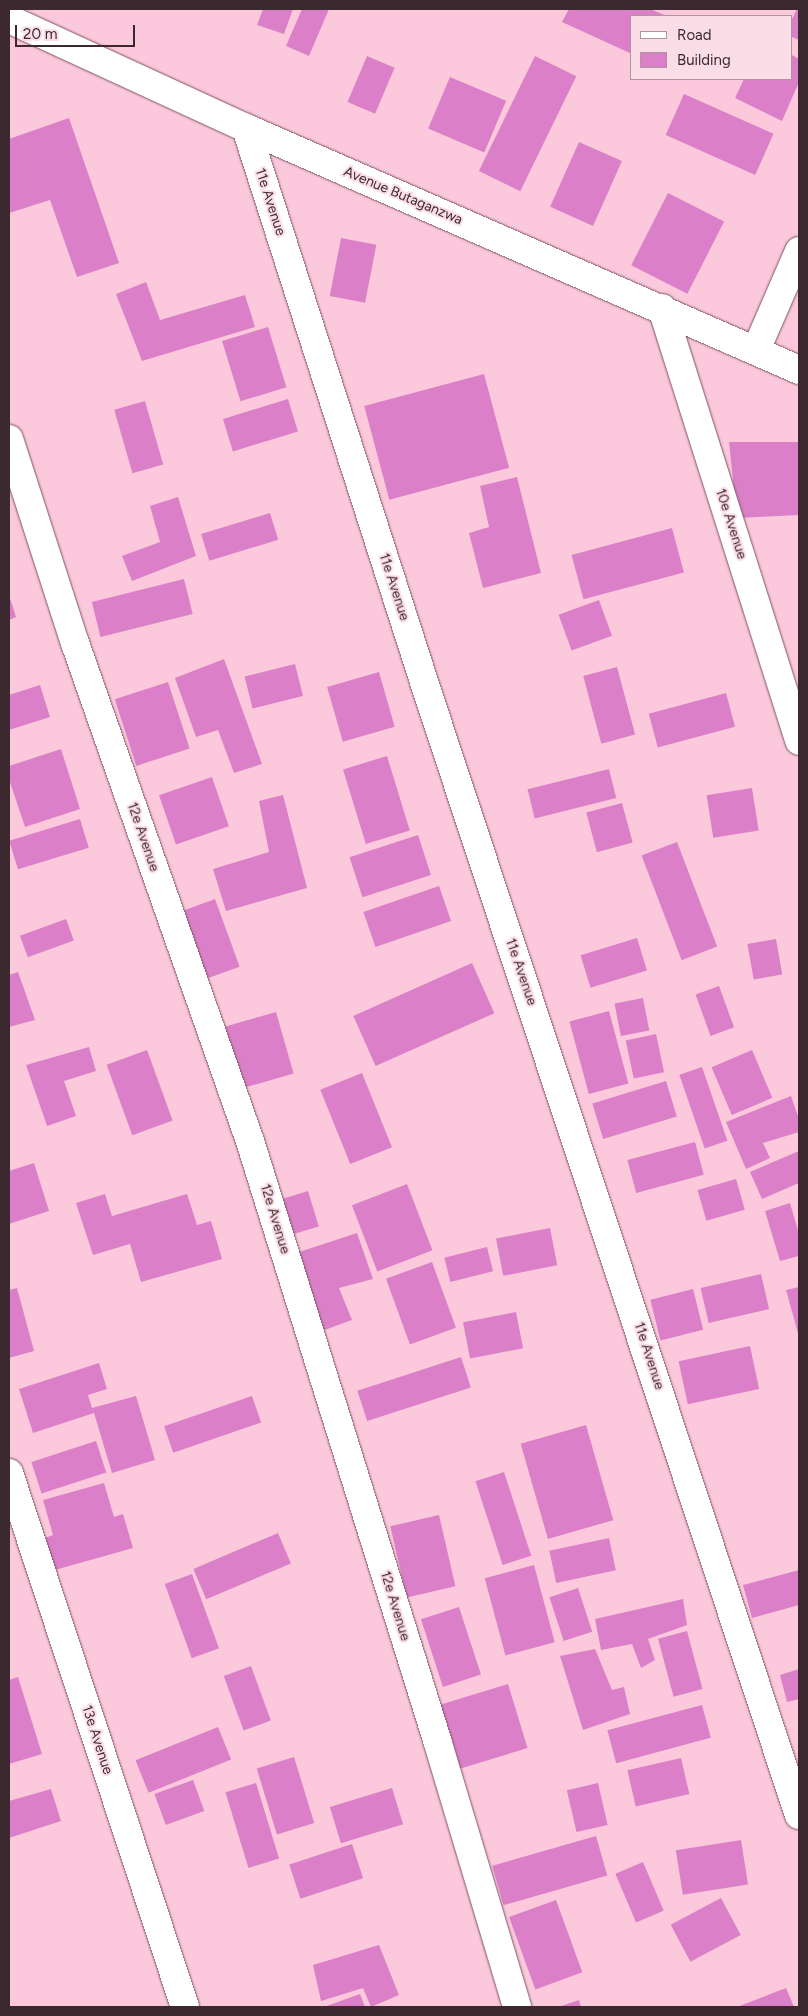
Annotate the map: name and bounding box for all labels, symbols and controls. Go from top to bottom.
scale bar [18,15,138,47]
legend [630,15,793,80]
text: 20 m [23,25,57,43]
text: Road [677,26,712,44]
text: Building [677,51,731,69]
street label: Avenue Butaganzwa [341,163,465,229]
street label: 11e Avenue [251,166,289,238]
street label: 10e Avenue [712,487,750,561]
street label: 11e Avenue [375,551,413,623]
street label: 12e Avenue [123,800,163,874]
street label: 11e Avenue [502,936,540,1008]
street label: 12e Avenue [256,1182,294,1256]
street label: 11e Avenue [630,1320,668,1392]
street label: 12e Avenue [376,1569,414,1643]
street label: 13e Avenue [78,1703,116,1777]

